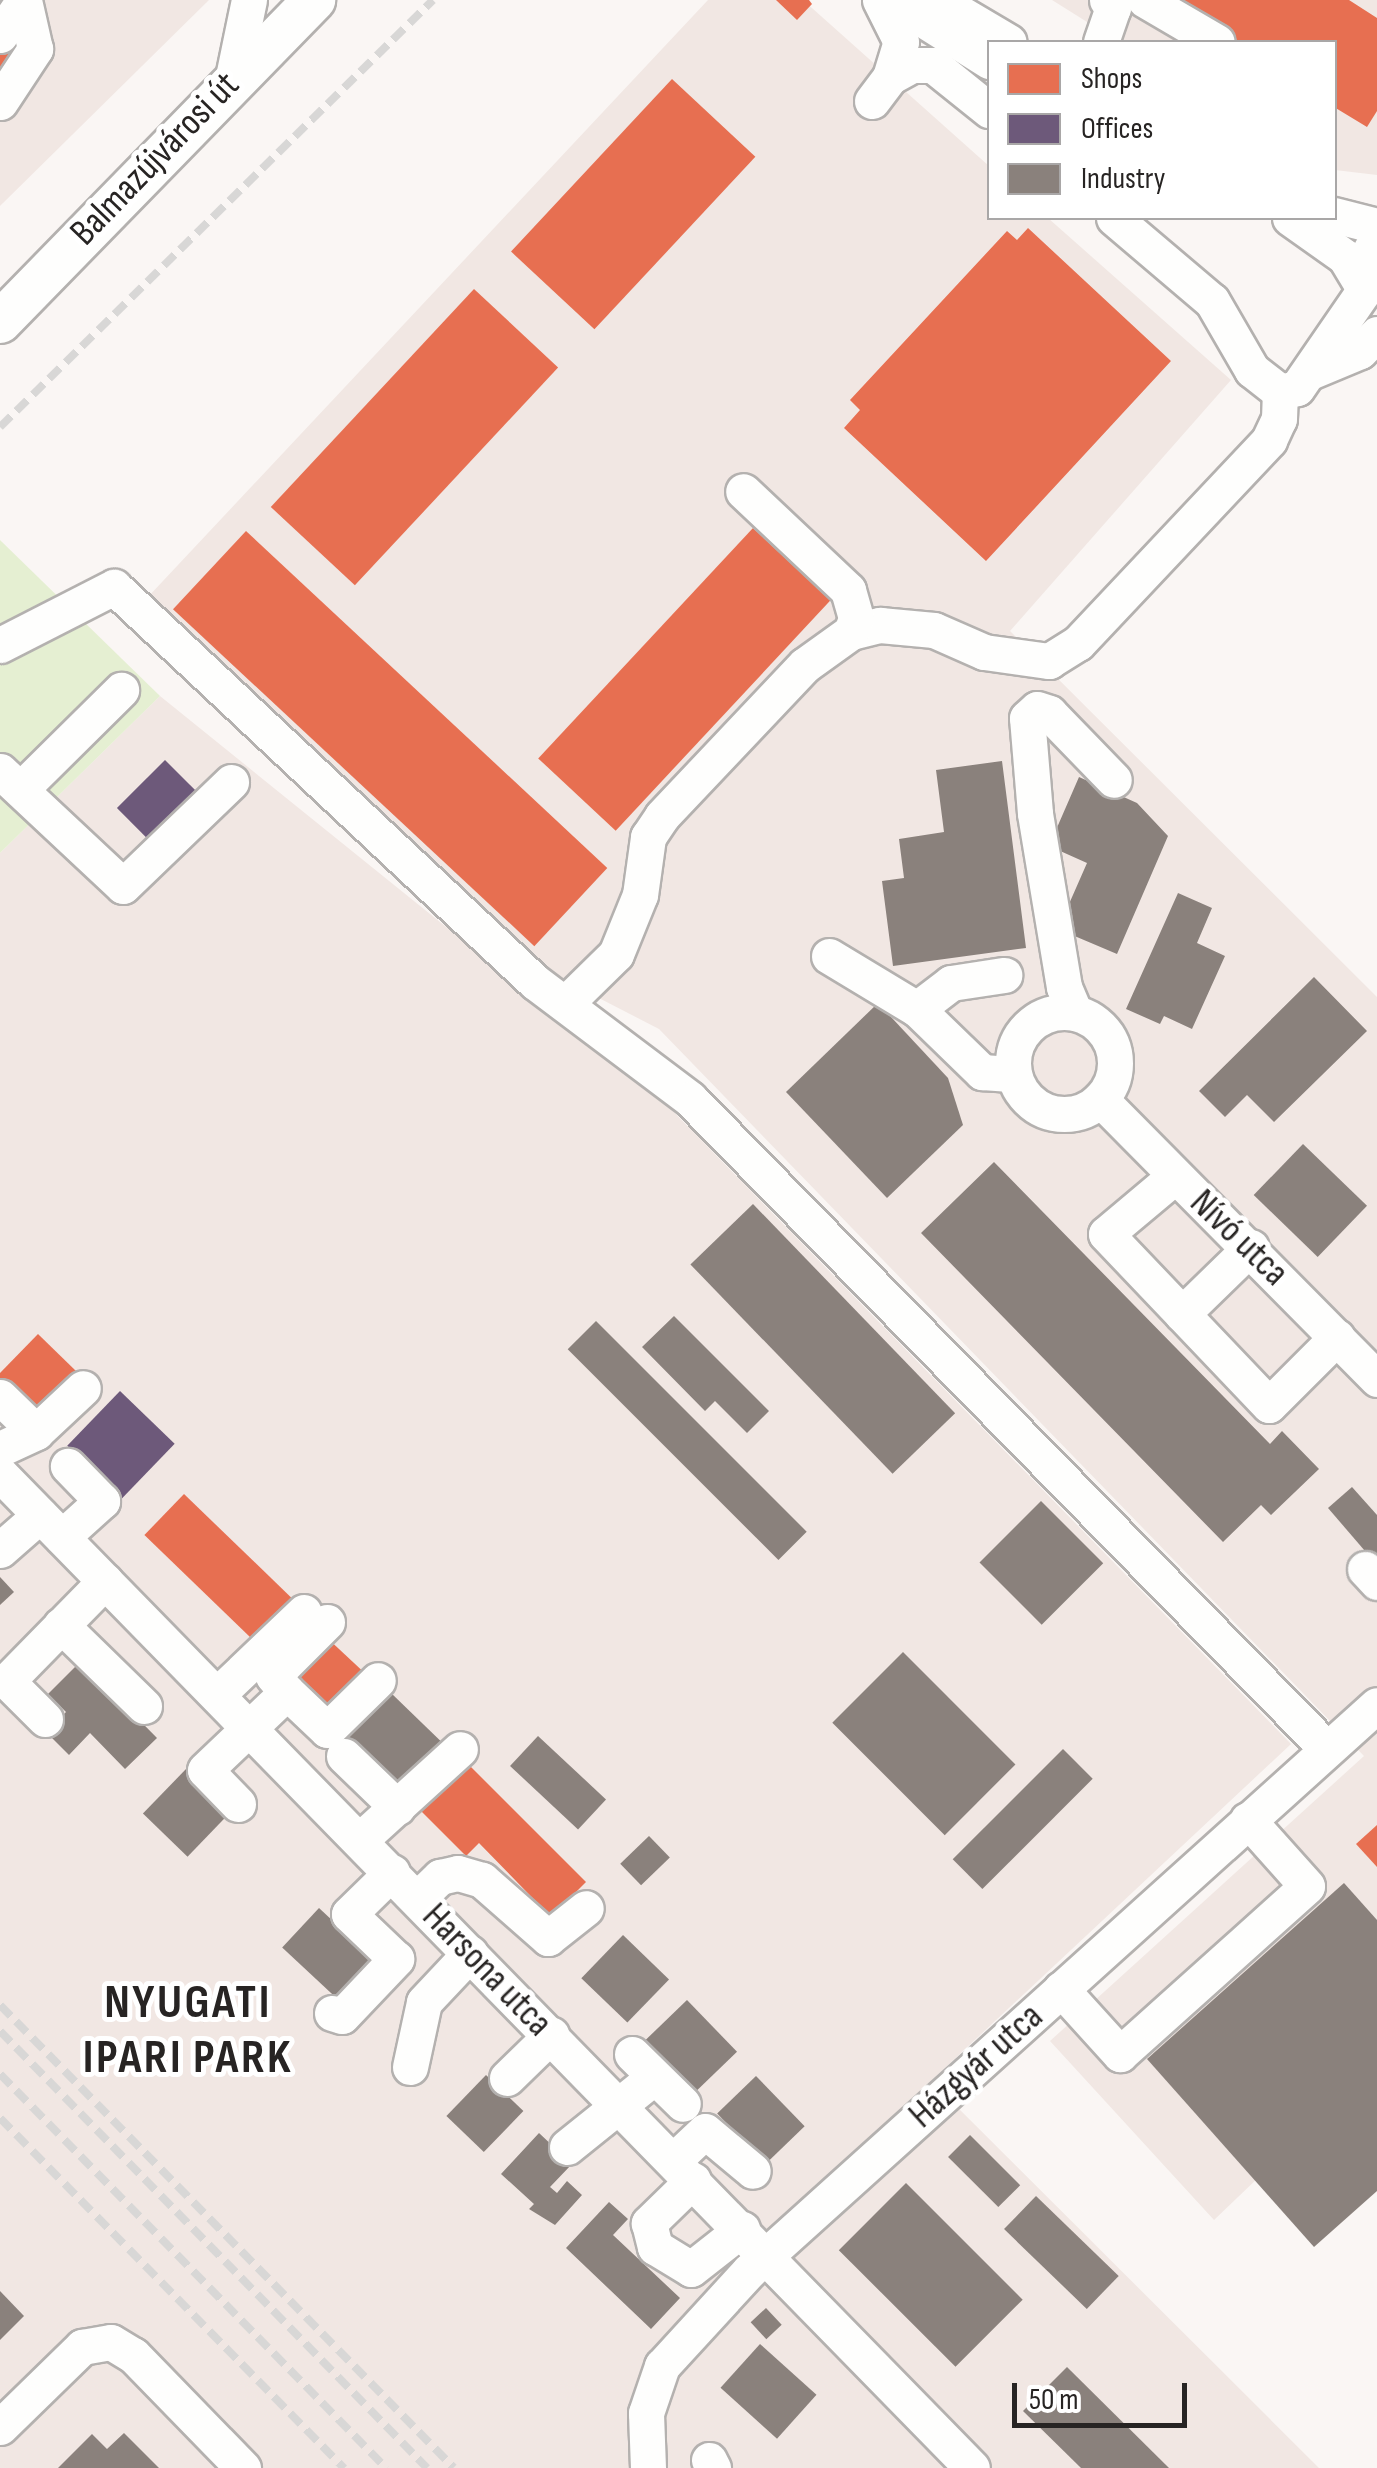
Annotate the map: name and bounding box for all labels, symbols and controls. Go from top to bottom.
legend [987,40,1337,220]
text: Shops [1081,61,1142,97]
street label: Balmazújvárosi út [61,63,249,255]
text: Offices [1081,111,1153,147]
text: Industry [1081,161,1165,197]
street label: Nívó utca [1180,1180,1298,1296]
street label: Harsona utca [413,1894,561,2046]
district label: NYUGATI IPARI PARK [83,1973,293,2086]
street label: Házgyár utca [900,1994,1052,2138]
scale bar [1017,2363,1192,2425]
text: 50 m [1029,2382,1078,2418]

